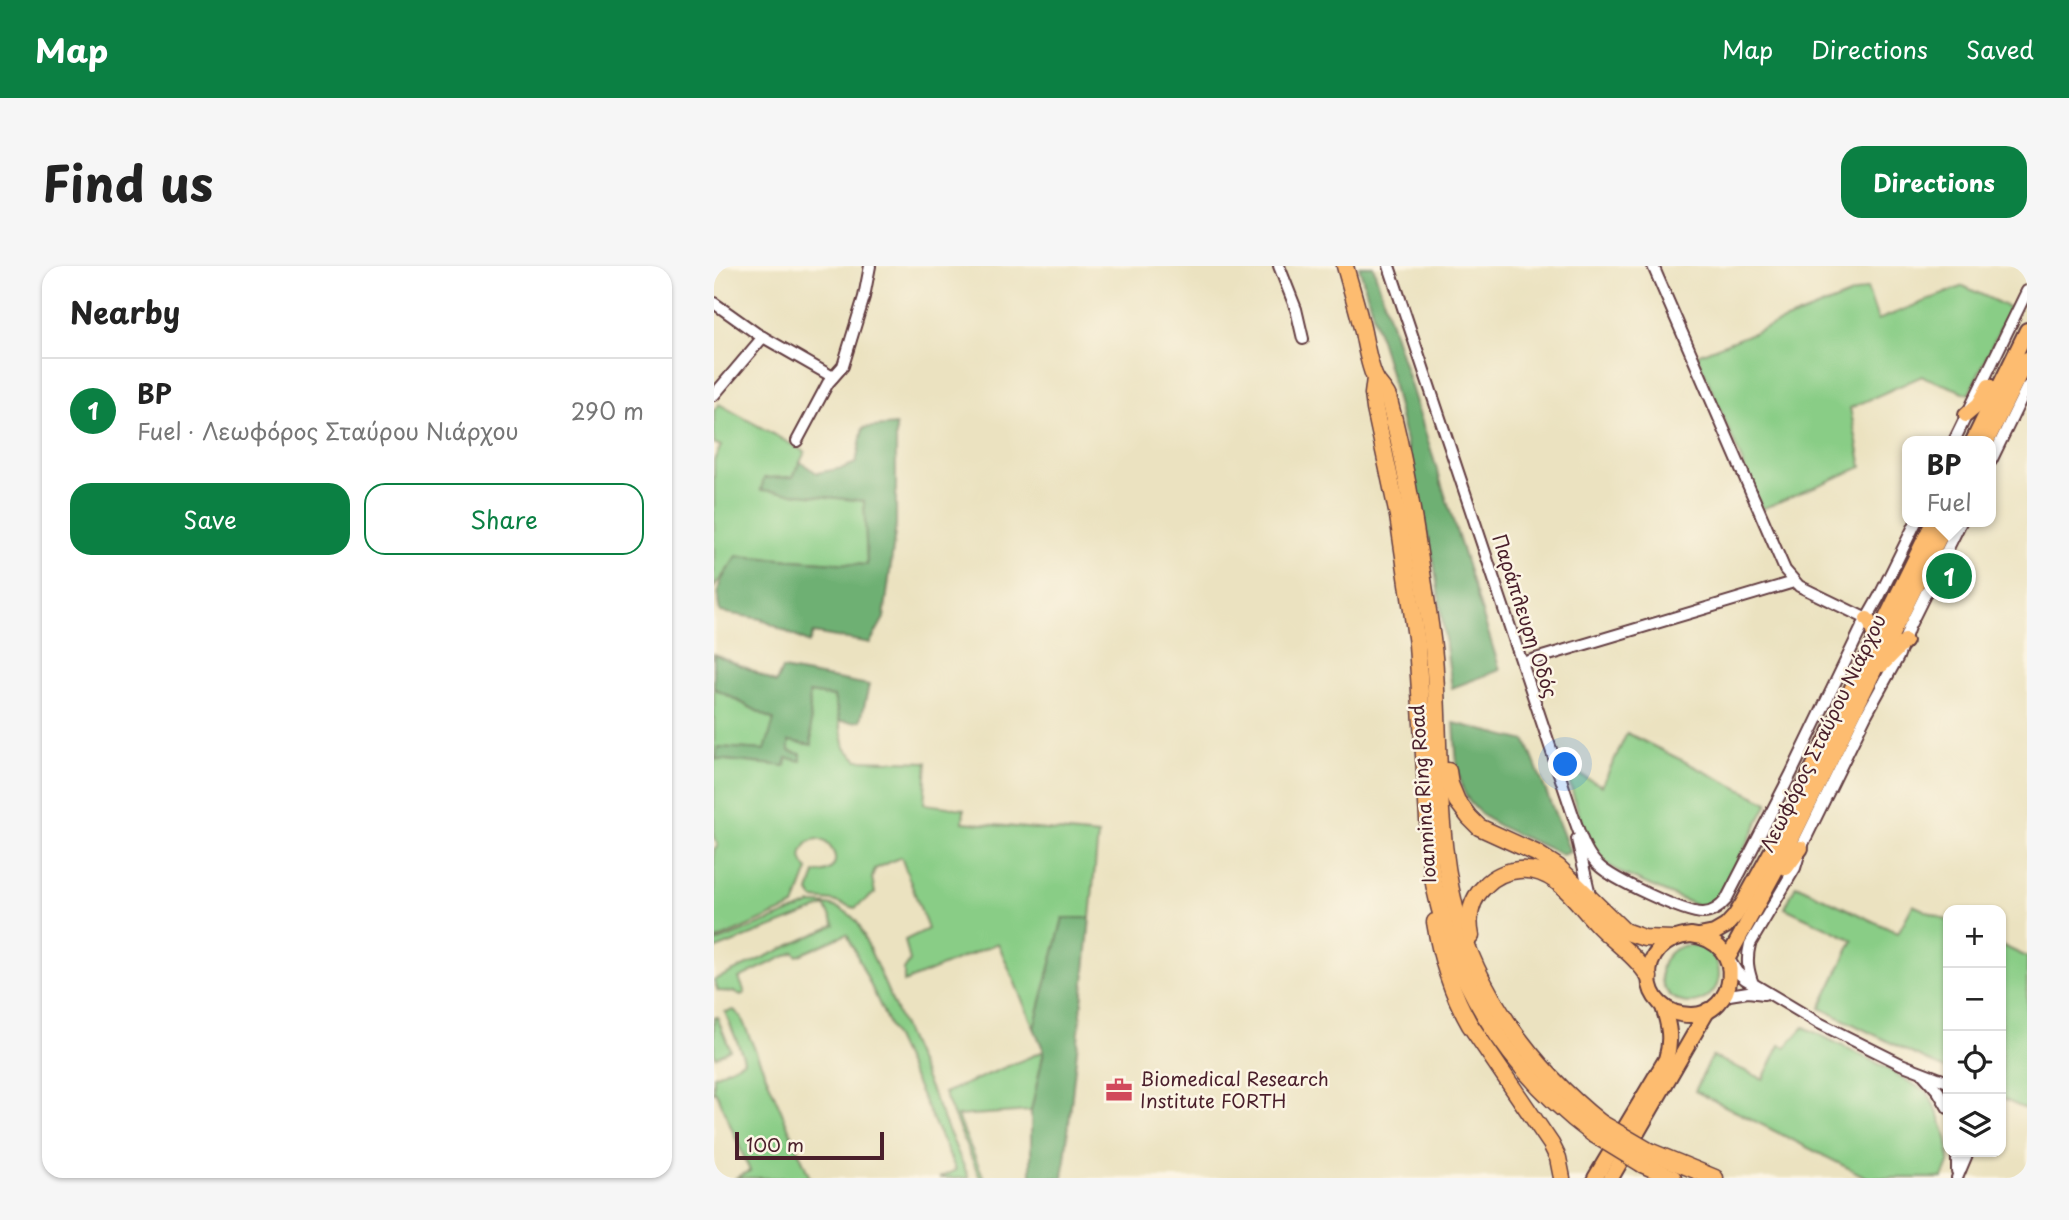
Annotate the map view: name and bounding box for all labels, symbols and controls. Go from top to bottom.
text: Map [35,24,108,74]
text: Map [1722,31,1773,67]
text: Directions [1811,31,1928,67]
text: Saved [1966,31,2034,67]
text: Find us [42,145,213,219]
button: Directions [1841,146,2027,218]
text: Nearby [70,289,180,334]
text: BP [137,374,172,413]
text: 1 [88,393,99,428]
text: 290 m [571,393,644,428]
text: Fuel · Λεωφόρος Σταύρου Νιάρχου [137,413,519,448]
popup [1902,436,1996,527]
text: BP [1926,445,1961,484]
button: Save [70,483,350,555]
button: Share [364,483,644,555]
text: Fuel [1926,484,1972,519]
street label: Παράπλευρη Οδός [1486,530,1566,701]
pin: 1 [1926,550,1972,602]
street label: Λεωφόρος Σταύρου Νιάρχου [1752,609,1892,856]
street label: Ioannina Ring Road [1402,704,1442,884]
your location [1548,747,1582,781]
map controls [1943,905,2006,1157]
button: + [1943,905,2006,968]
button: − [1943,968,2006,1031]
button: locate [1943,1031,2006,1094]
place label: Biomedical Research Institute FORTH [1140,1064,1329,1114]
office icon: Biomedical Research Institute FORTH [1104,1075,1134,1105]
button: layers [1943,1094,2006,1157]
scale bar [735,1129,884,1161]
text: 100 m [746,1130,804,1158]

